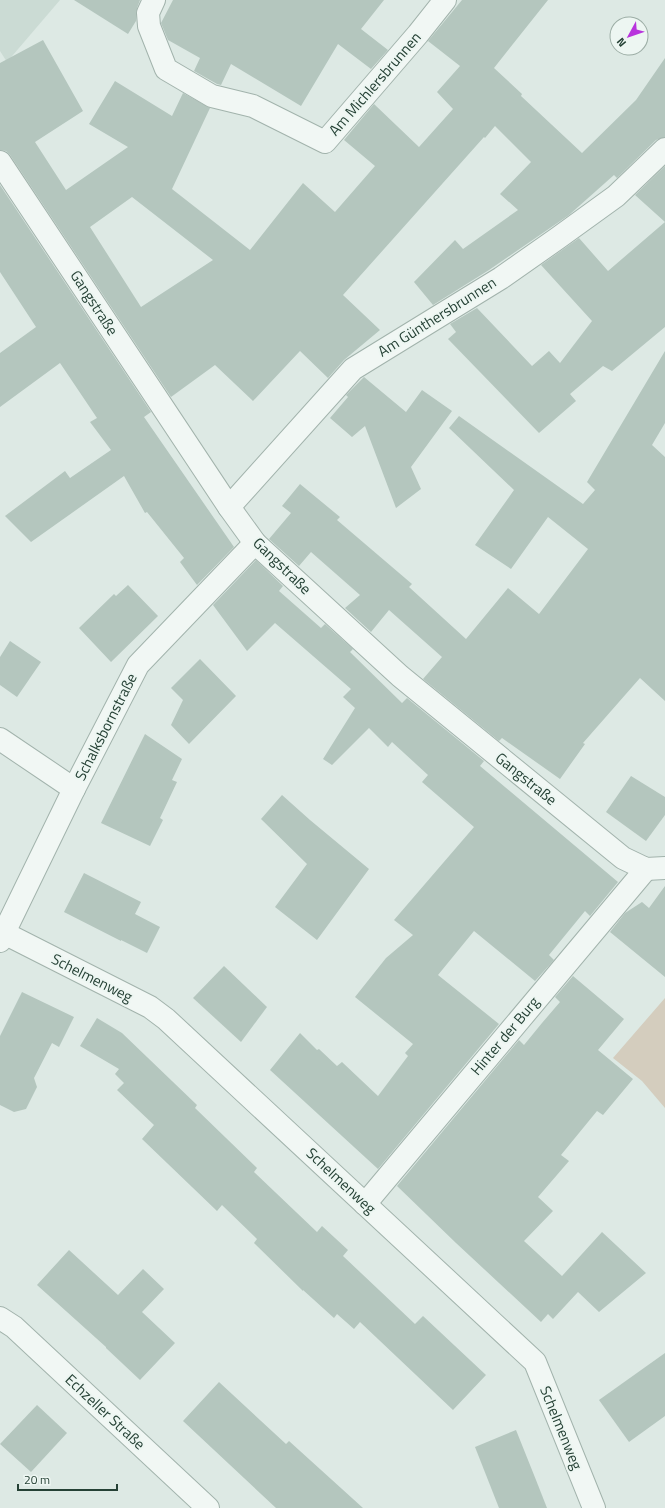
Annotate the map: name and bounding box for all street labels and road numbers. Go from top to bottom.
street label: Am Michlersbrunnen [323,27,426,141]
street label: Gangstraße [65,266,124,340]
street label: Am Günthersbrunnen [373,271,500,362]
street label: Gangstraße [248,532,317,599]
street label: Schalksbornstraße [69,669,143,785]
street label: Gangstraße [490,746,562,811]
street label: Schelmenweg [48,947,137,1008]
street label: Hinter der Burg [465,991,545,1080]
street label: Schelmenweg [301,1142,382,1219]
street label: Echzeller Straße [60,1368,151,1455]
street label: Schelmenweg [534,1382,589,1473]

